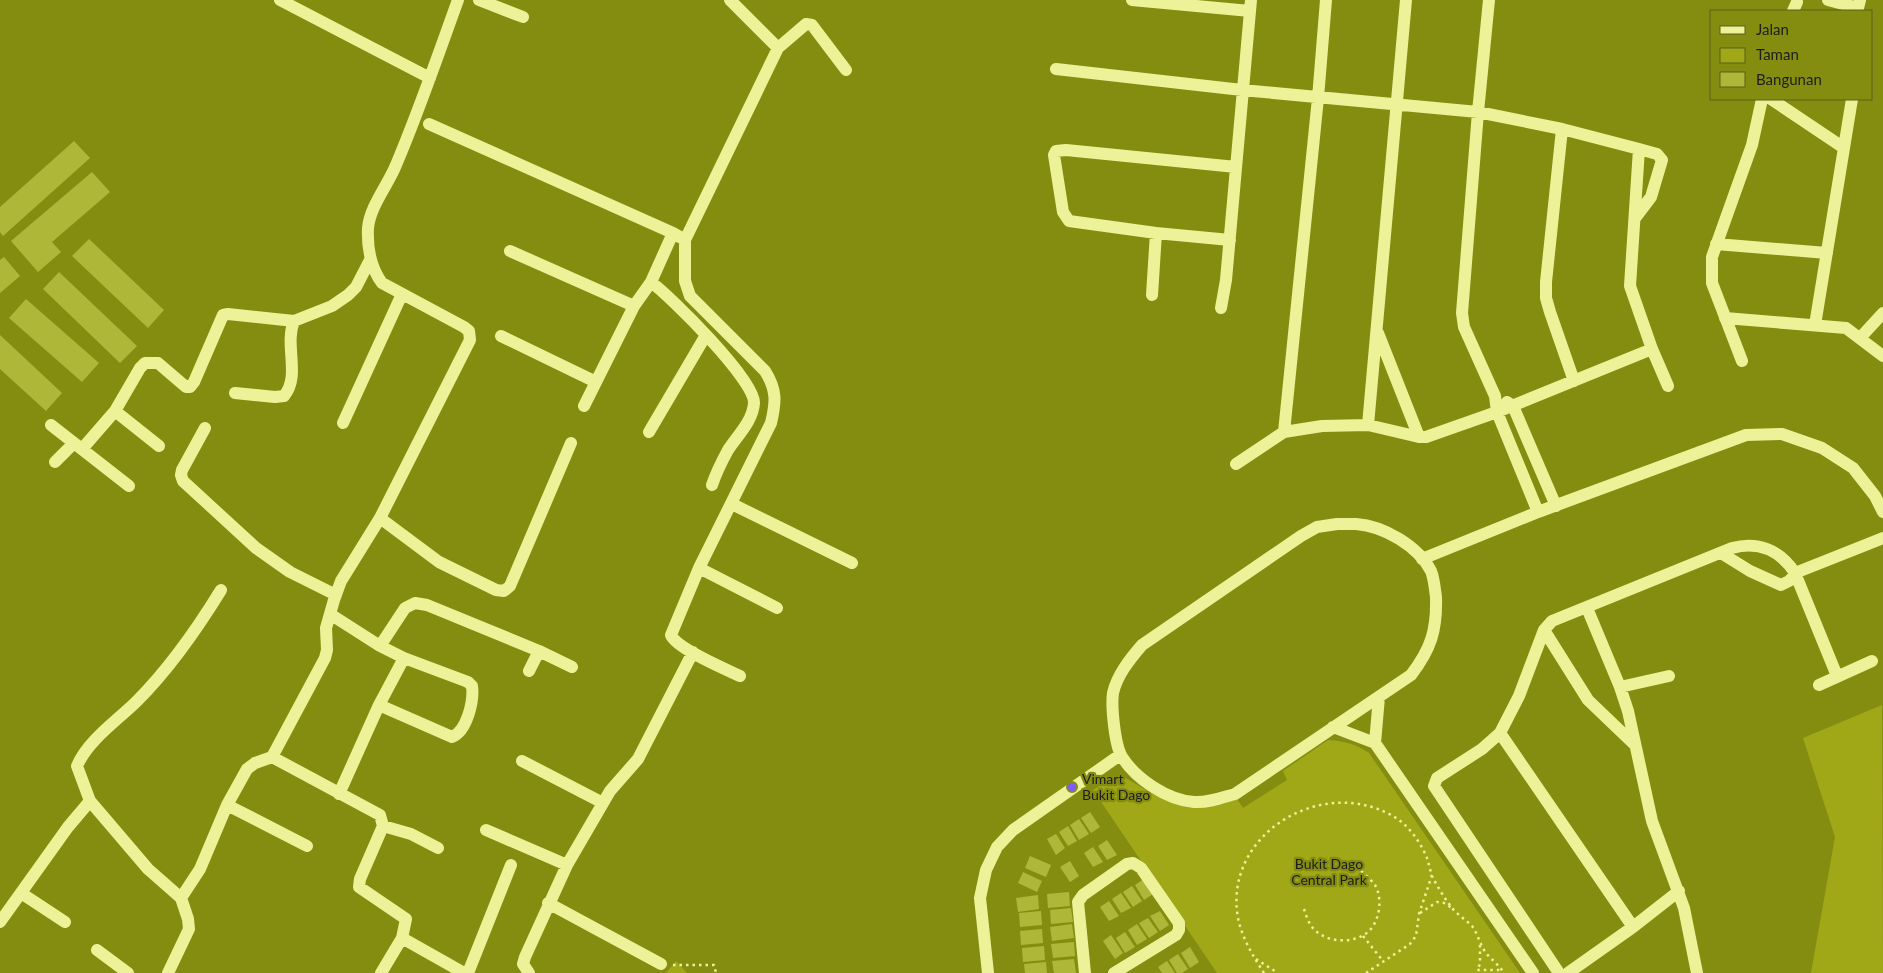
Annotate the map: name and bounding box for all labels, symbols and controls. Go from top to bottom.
legend [1710,10,1873,100]
text: Jalan [1756,20,1789,38]
text: Taman [1756,45,1799,63]
text: Bangunan [1756,70,1822,88]
place label: Vimart Bukit Dago [1082,770,1150,803]
marker: Vimart Bukit Dago [1066,781,1078,793]
park label: Bukit Dago Central Park [1291,855,1368,888]

